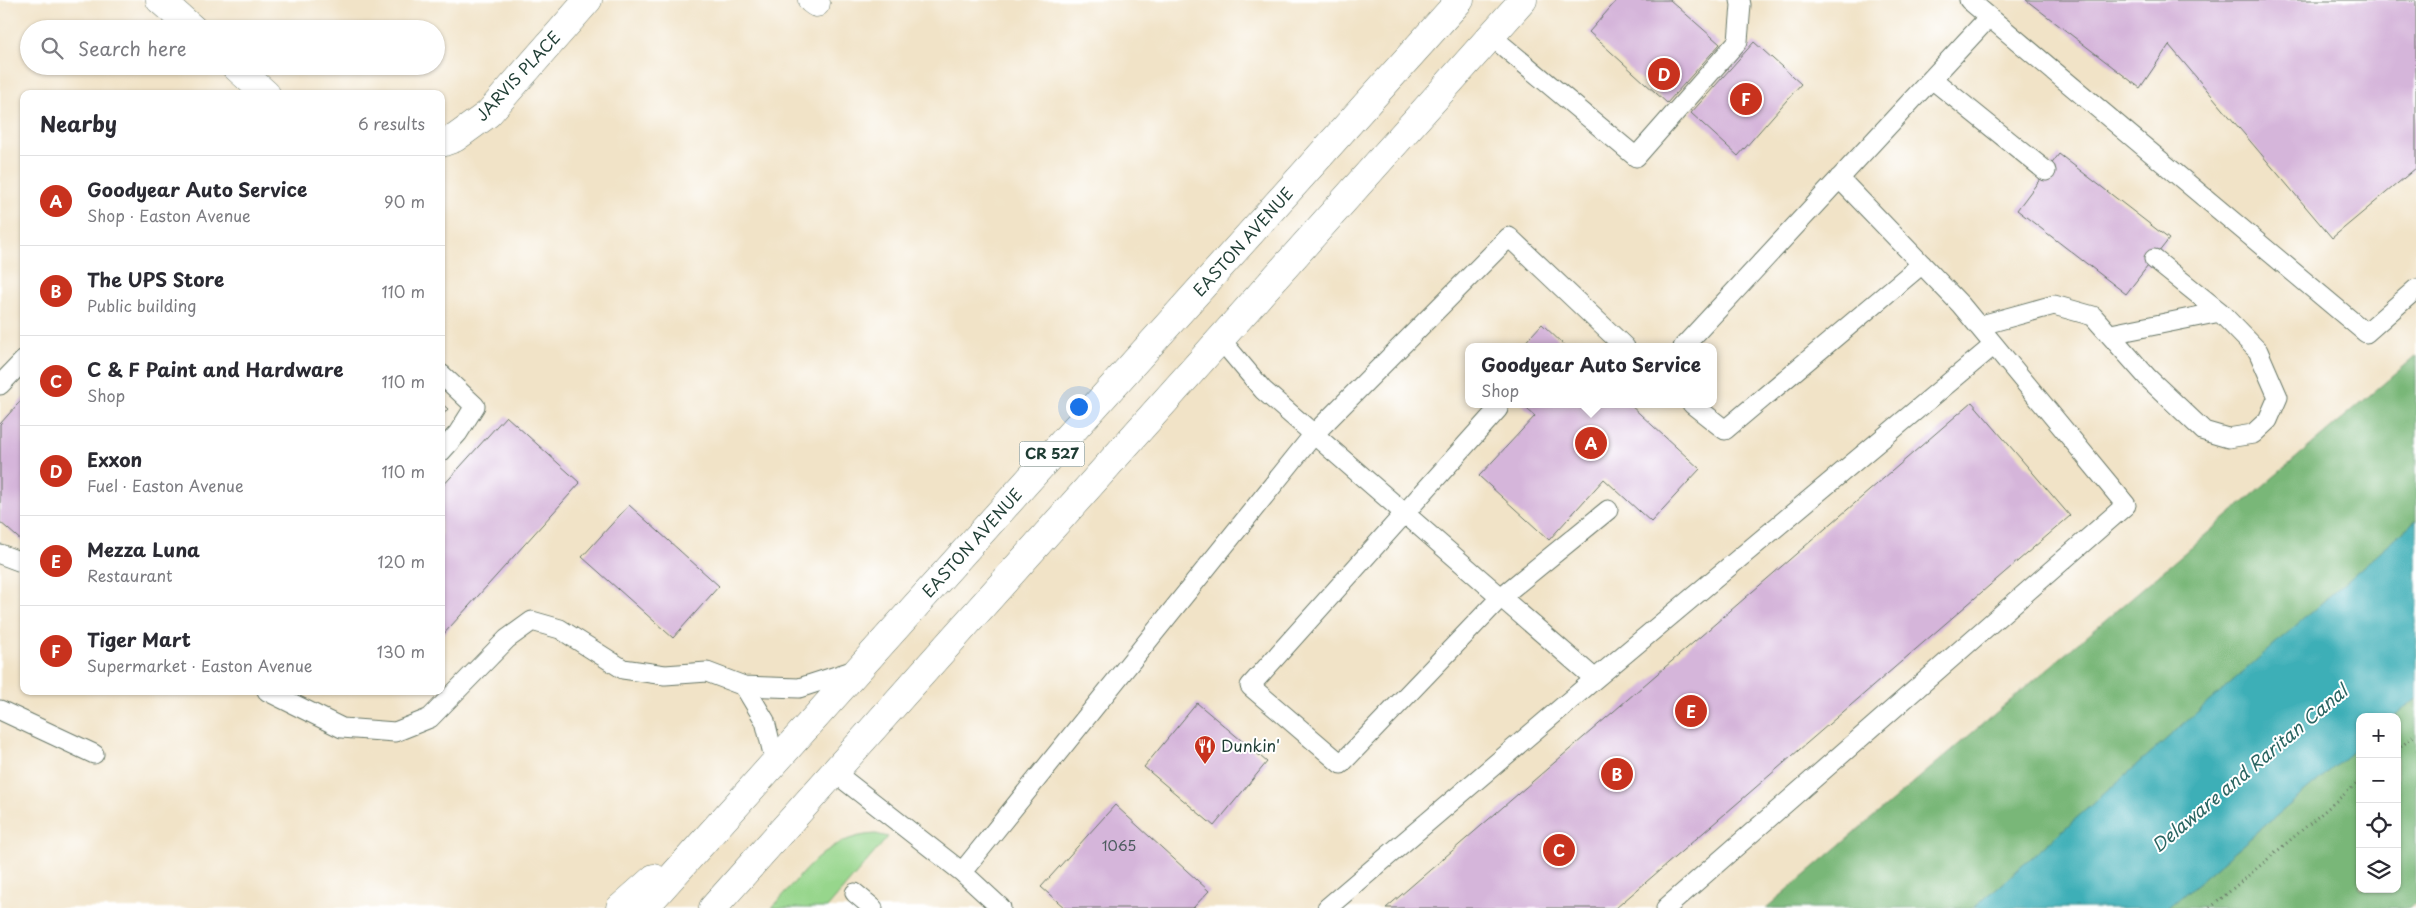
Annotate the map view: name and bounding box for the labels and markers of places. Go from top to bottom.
pin: D [1648,55,1680,93]
pin: F [1730,80,1762,118]
pin: A [1575,424,1607,462]
pin: E [1675,692,1707,730]
place label: Dunkin' [1221,733,1280,757]
restaurant icon: Dunkin' [1193,734,1217,765]
pin: B [1601,755,1633,793]
pin: C [1543,831,1575,869]

